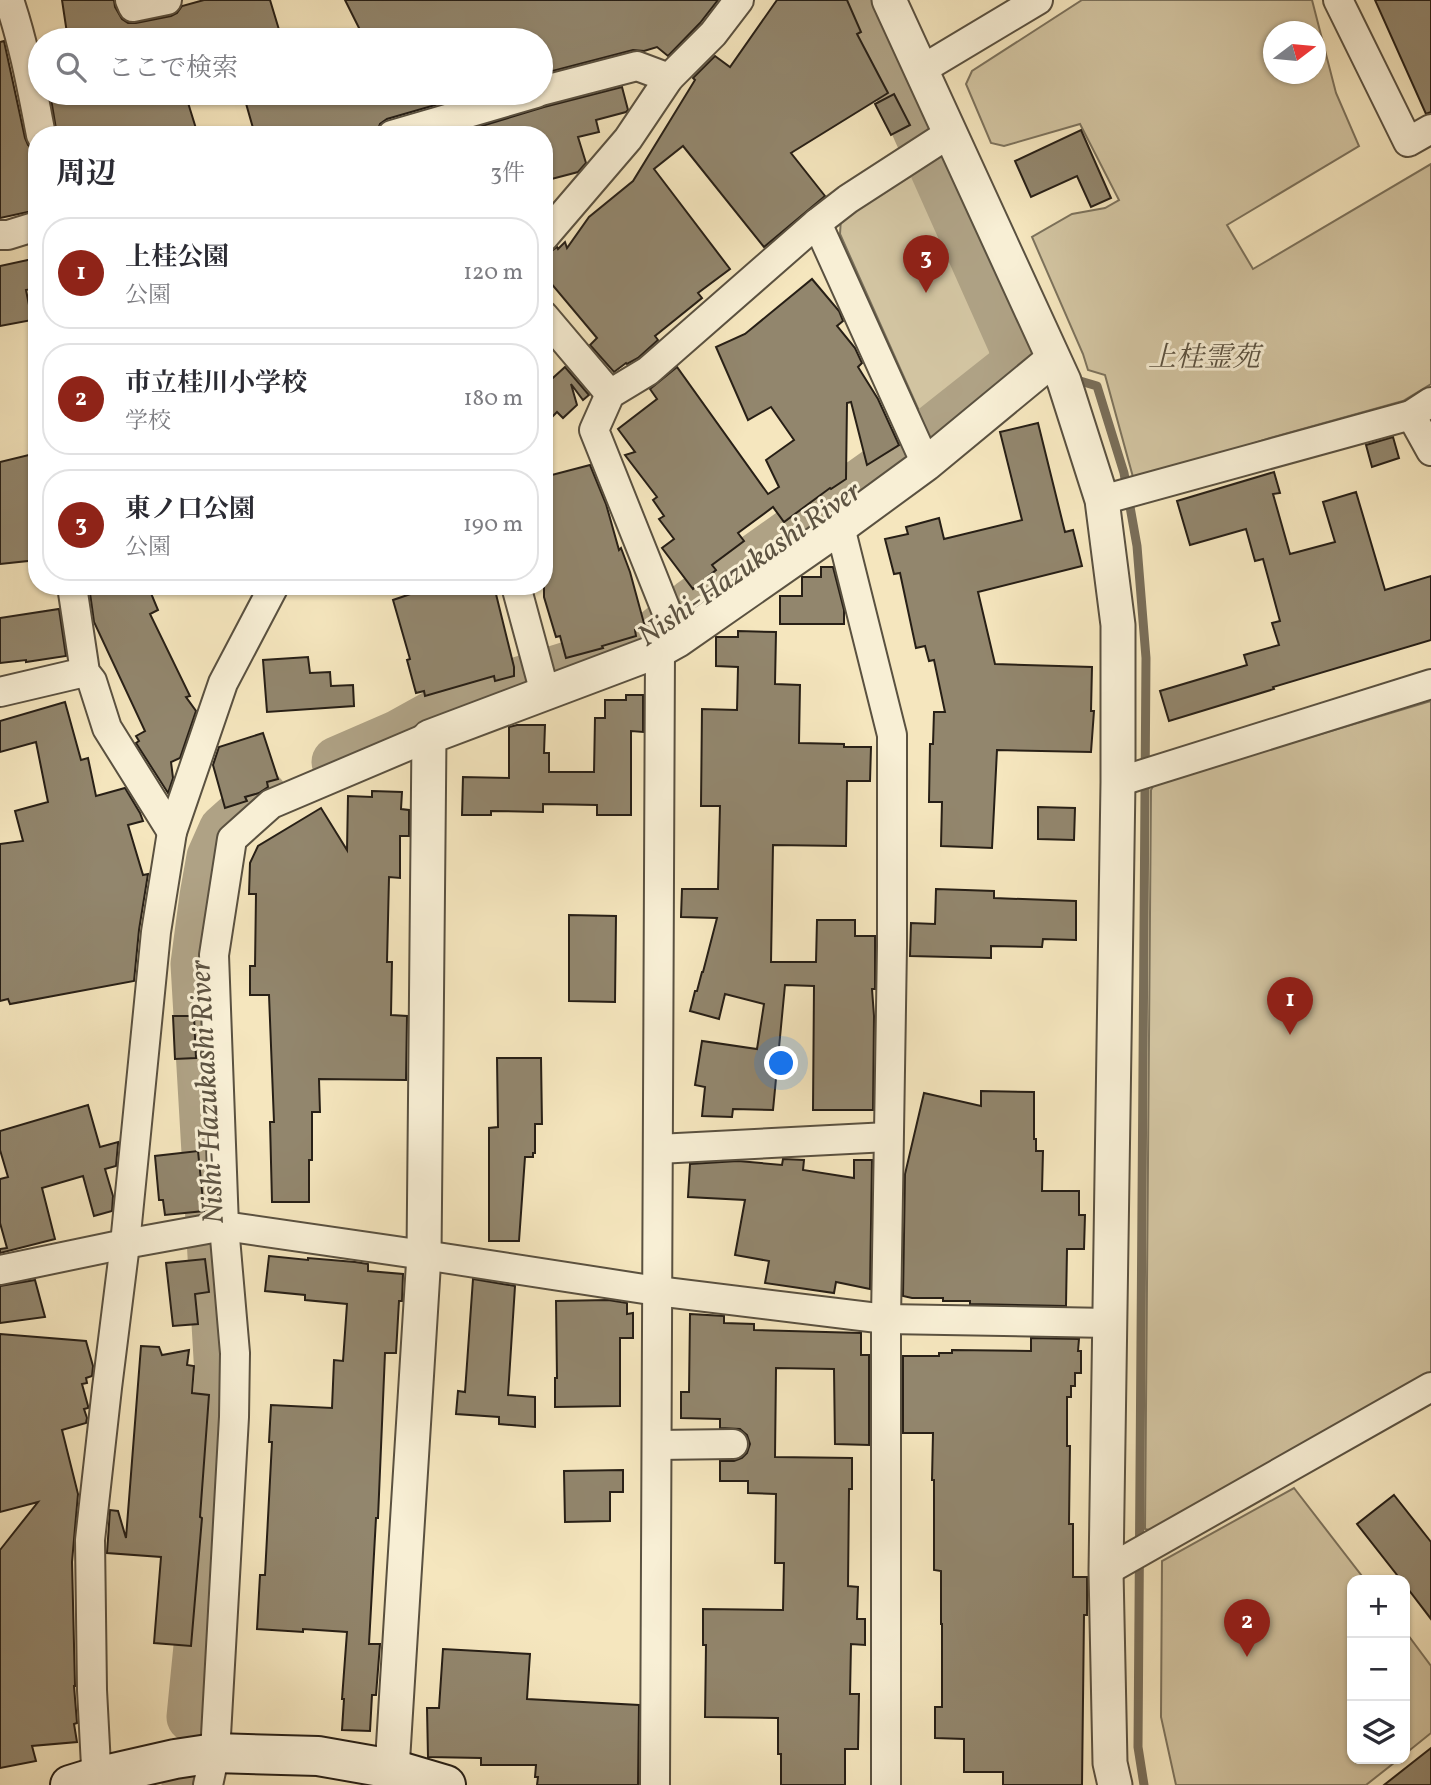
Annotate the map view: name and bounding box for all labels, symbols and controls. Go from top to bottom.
north arrow [1263,21,1326,84]
search box [28,28,553,105]
icon: search [52,48,90,86]
text: ここで検索 [108,51,238,87]
text: 周辺 [56,154,116,196]
text: 3件 [490,158,525,190]
pin: 3 [903,235,949,293]
text: 上桂公園 [125,240,229,276]
text: 1 [76,257,86,289]
text: 120 m [463,257,523,289]
text: 公園 [125,280,171,312]
park label: 上桂霊苑 [1148,339,1264,378]
text: 市立桂川小学校 [125,366,307,402]
text: 2 [75,383,87,415]
text: 180 m [464,383,523,415]
text: 学校 [125,406,171,438]
water label: Nishi-Hazukashi River [630,471,871,658]
text: 東ノ口公園 [125,492,255,528]
text: 3 [75,509,87,541]
text: 190 m [463,509,523,541]
text: 公園 [125,532,171,564]
water label: Nishi-Hazukashi River [180,958,236,1225]
pin: 1 [1267,977,1313,1035]
your location [764,1046,798,1080]
map controls [1347,1575,1410,1764]
button: + [1347,1575,1410,1638]
pin: 2 [1224,1599,1270,1657]
button: − [1347,1638,1410,1701]
button: layers [1347,1701,1410,1764]

